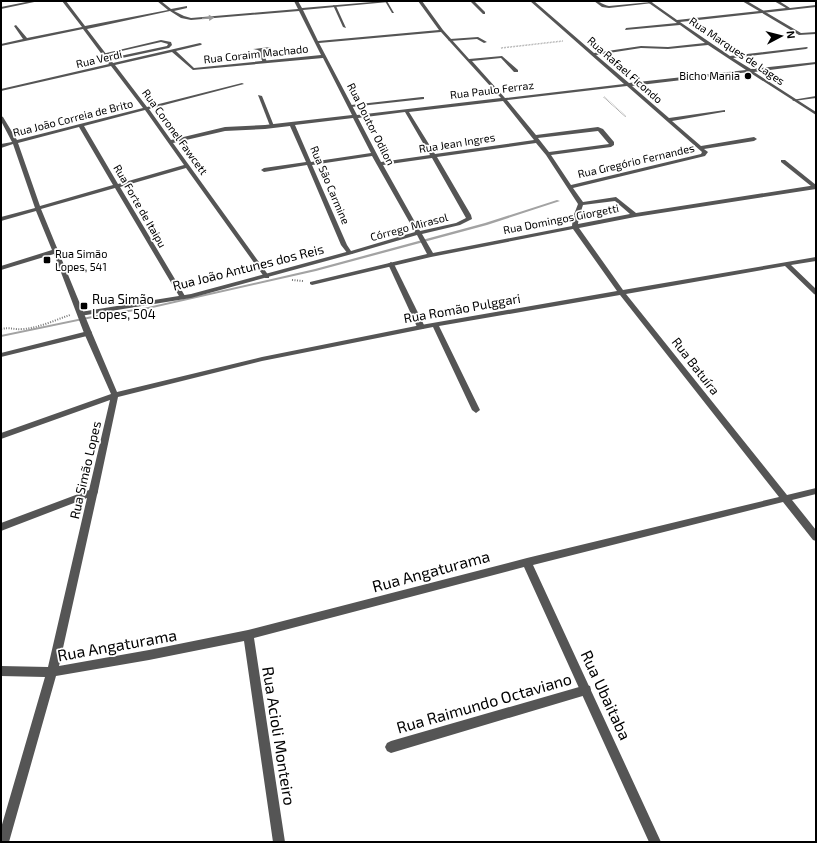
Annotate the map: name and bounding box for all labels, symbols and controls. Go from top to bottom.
one-way arrow [202,14,214,21]
street label: Rua Marques de Lages [687,14,788,88]
north arrow [761,16,801,56]
text: N [784,30,798,40]
street label: Rua Rafael Ficondo [585,34,665,106]
street label: Rua Coraim Machado [203,42,309,65]
street label: Rua Verdi [75,47,123,70]
place label: Bicho Mania [679,69,740,82]
marker: Bicho Mania [743,71,753,81]
street label: Rua Paulo Ferraz [449,78,535,101]
street label: Rua Doutor Odilon [345,80,398,167]
street label: Rua Coronel Fawcett [140,86,211,177]
street label: Rua João Correia de Brito [11,96,134,139]
street label: Rua Jean Ingres [418,130,496,155]
street label: Rua Gregório Fernandes [576,141,696,180]
street label: Rua São Carmine [308,144,353,226]
street label: Rua Forte de Itaipu [111,162,169,250]
street label: Rua Domingos Giorgetti [502,201,620,236]
street label: Córrego Mirasol [369,210,450,243]
street label: Rua João Antunes dos Reis [171,240,325,294]
place label: Rua Simão Lopes, 541 [55,247,107,273]
marker: Rua Simão Lopes, 541 [42,255,52,265]
street label: Rua Romão Pulggari [402,290,522,326]
place label: Rua Simão Lopes, 504 [92,291,156,322]
marker: Rua Simão Lopes, 504 [79,301,89,311]
street label: Rua Batuíra [669,334,723,398]
street label: Rua Simão Lopes [66,419,104,521]
street label: Rua Angaturama [370,546,492,595]
street label: Rua Angaturama [56,625,178,664]
street label: Rua Ubaitaba [577,647,635,743]
street label: Rua Acioli Monteiro [259,665,300,807]
street label: Rua Raimundo Octaviano [394,668,574,737]

